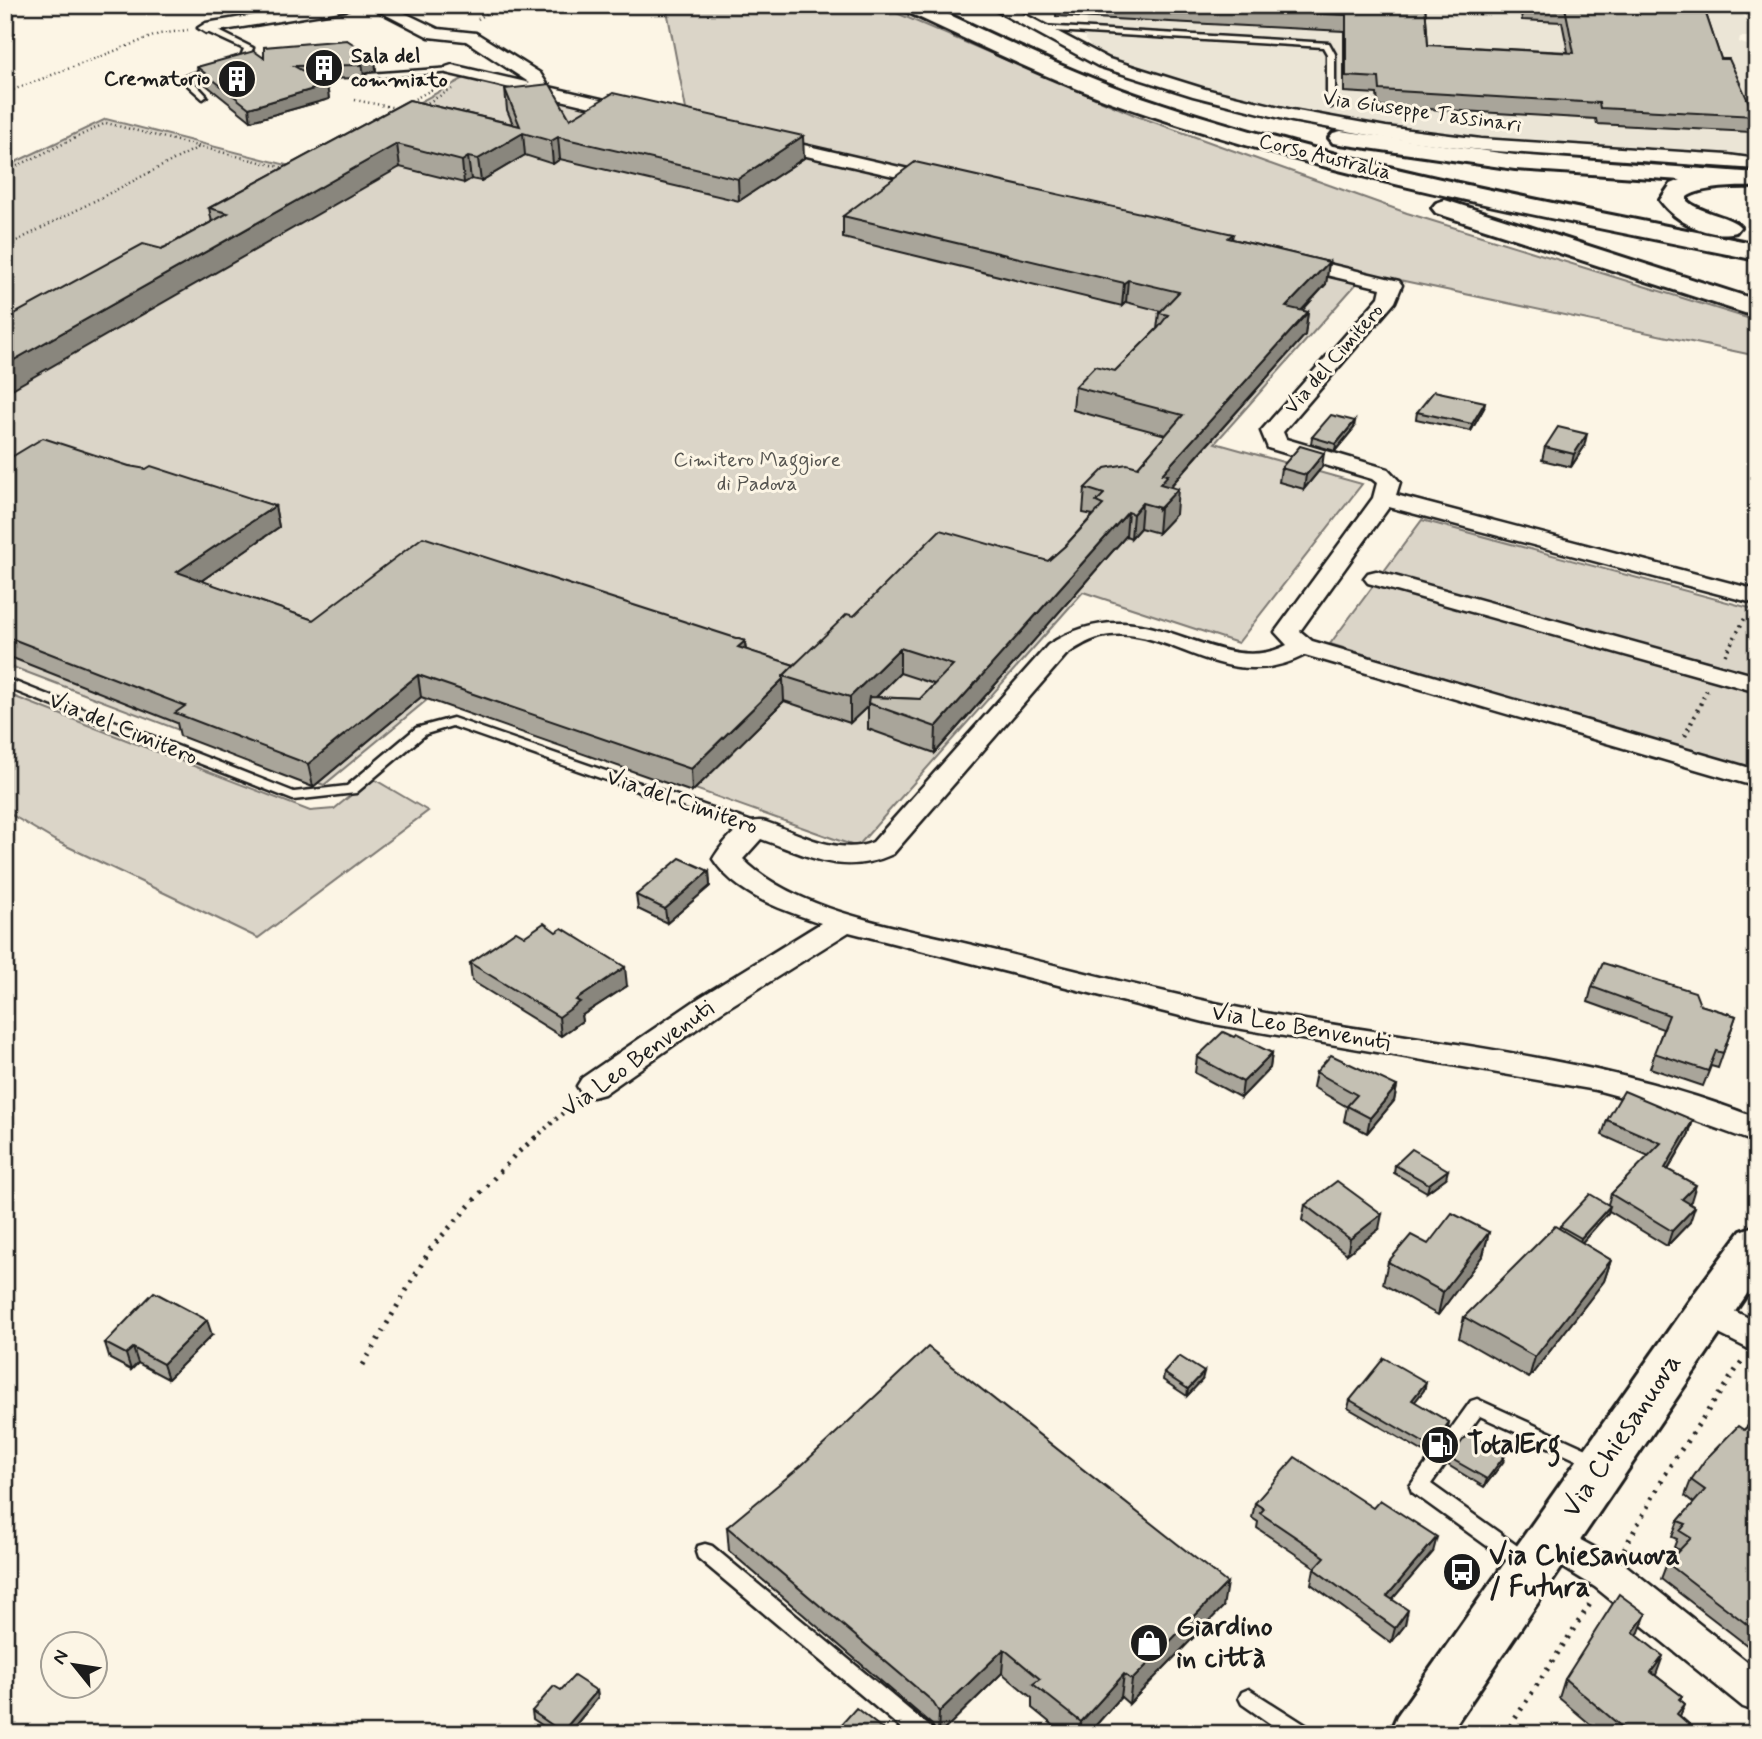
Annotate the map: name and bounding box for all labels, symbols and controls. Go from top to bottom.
place label: Sala del commiato [351,42,448,94]
building icon: Sala del commiato [303,47,345,89]
building icon: Crematorio [216,58,258,100]
place label: Crematorio [104,65,210,93]
street label: Via Giuseppe Tassinari [1321,84,1523,140]
street label: Corso Australia [1256,127,1394,187]
street label: Via del Cimitero [1278,298,1390,420]
park label: Cimitero Maggiore di Padova [673,446,841,498]
street label: Via del Cimitero [44,685,202,773]
street label: Via del Cimitero [602,762,762,842]
street label: Via Leo Benvenuti [556,993,720,1125]
street label: Via Leo Benvenuti [1209,997,1393,1059]
street label: Via Chiesanuova [1553,1347,1691,1525]
fuel station icon: TotalErg [1419,1424,1461,1466]
place label: TotalErg [1467,1427,1561,1467]
place label: Via Chiesanuova / Futura [1489,1538,1680,1607]
bus stop icon: Via Chiesanuova / Futura [1441,1551,1483,1593]
place label: Giardino in città [1176,1609,1273,1678]
shop icon: Giardino in città [1128,1622,1170,1664]
north arrow [38,1630,108,1700]
text: N [47,1646,75,1669]

